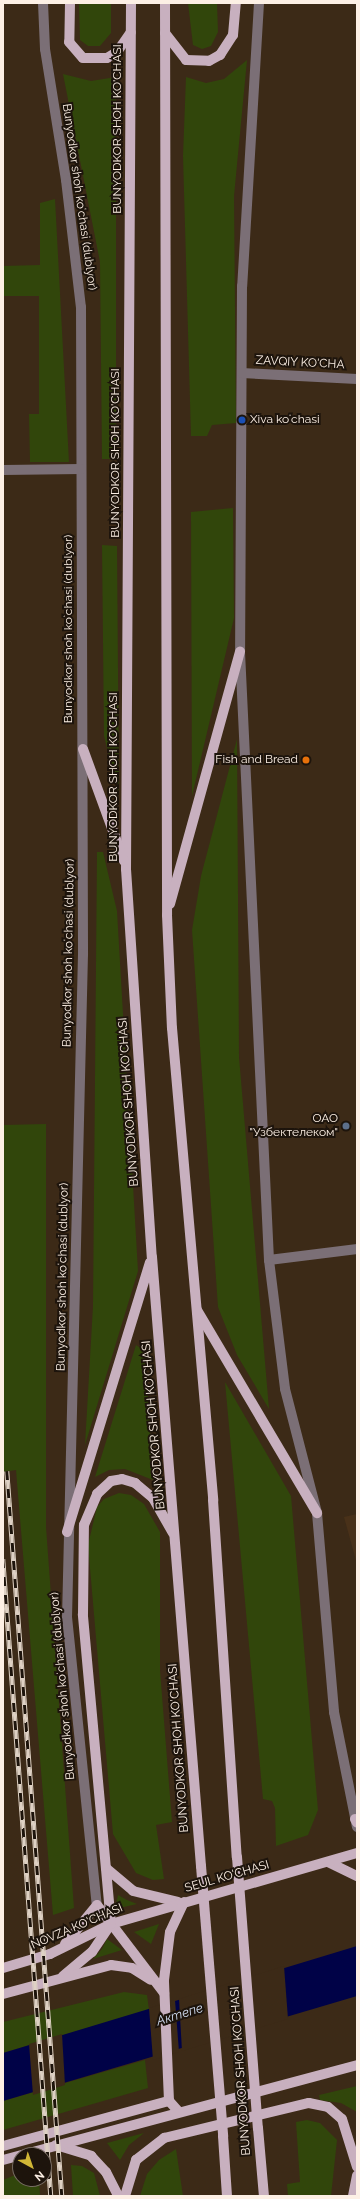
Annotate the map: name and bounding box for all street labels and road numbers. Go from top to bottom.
street label: BUNYODKOR SHOH KO'CHASI [111,44,125,214]
street label: Bunyodkor shoh koʻchasi (dublyor) [59,103,99,291]
street label: ZAVQIY KO'CHA [255,353,345,373]
street label: BUNYODKOR SHOH KO'CHASI [109,368,123,538]
street label: Bunyodkor shoh koʻchasi (dublyor) [62,535,76,723]
street label: BUNYODKOR SHOH KO'CHASI [107,692,121,862]
street label: Bunyodkor shoh koʻchasi (dublyor) [60,859,78,1047]
street label: BUNYODKOR SHOH KO'CHASI [116,1017,142,1187]
street label: Bunyodkor shoh koʻchasi (dublyor) [54,1183,72,1371]
street label: BUNYODKOR SHOH KO'CHASI [139,1340,169,1510]
street label: Bunyodkor shoh koʻchasi (dublyor) [48,1591,78,1781]
street label: BUNYODKOR SHOH KO'CHASI [166,1663,192,1833]
street label: SEUL KO'CHASI [183,1858,271,1896]
street label: NOVZA KO'CHASI [29,1901,125,1953]
street label: BUNYODKOR SHOH KO'CHASI [228,1986,254,2156]

